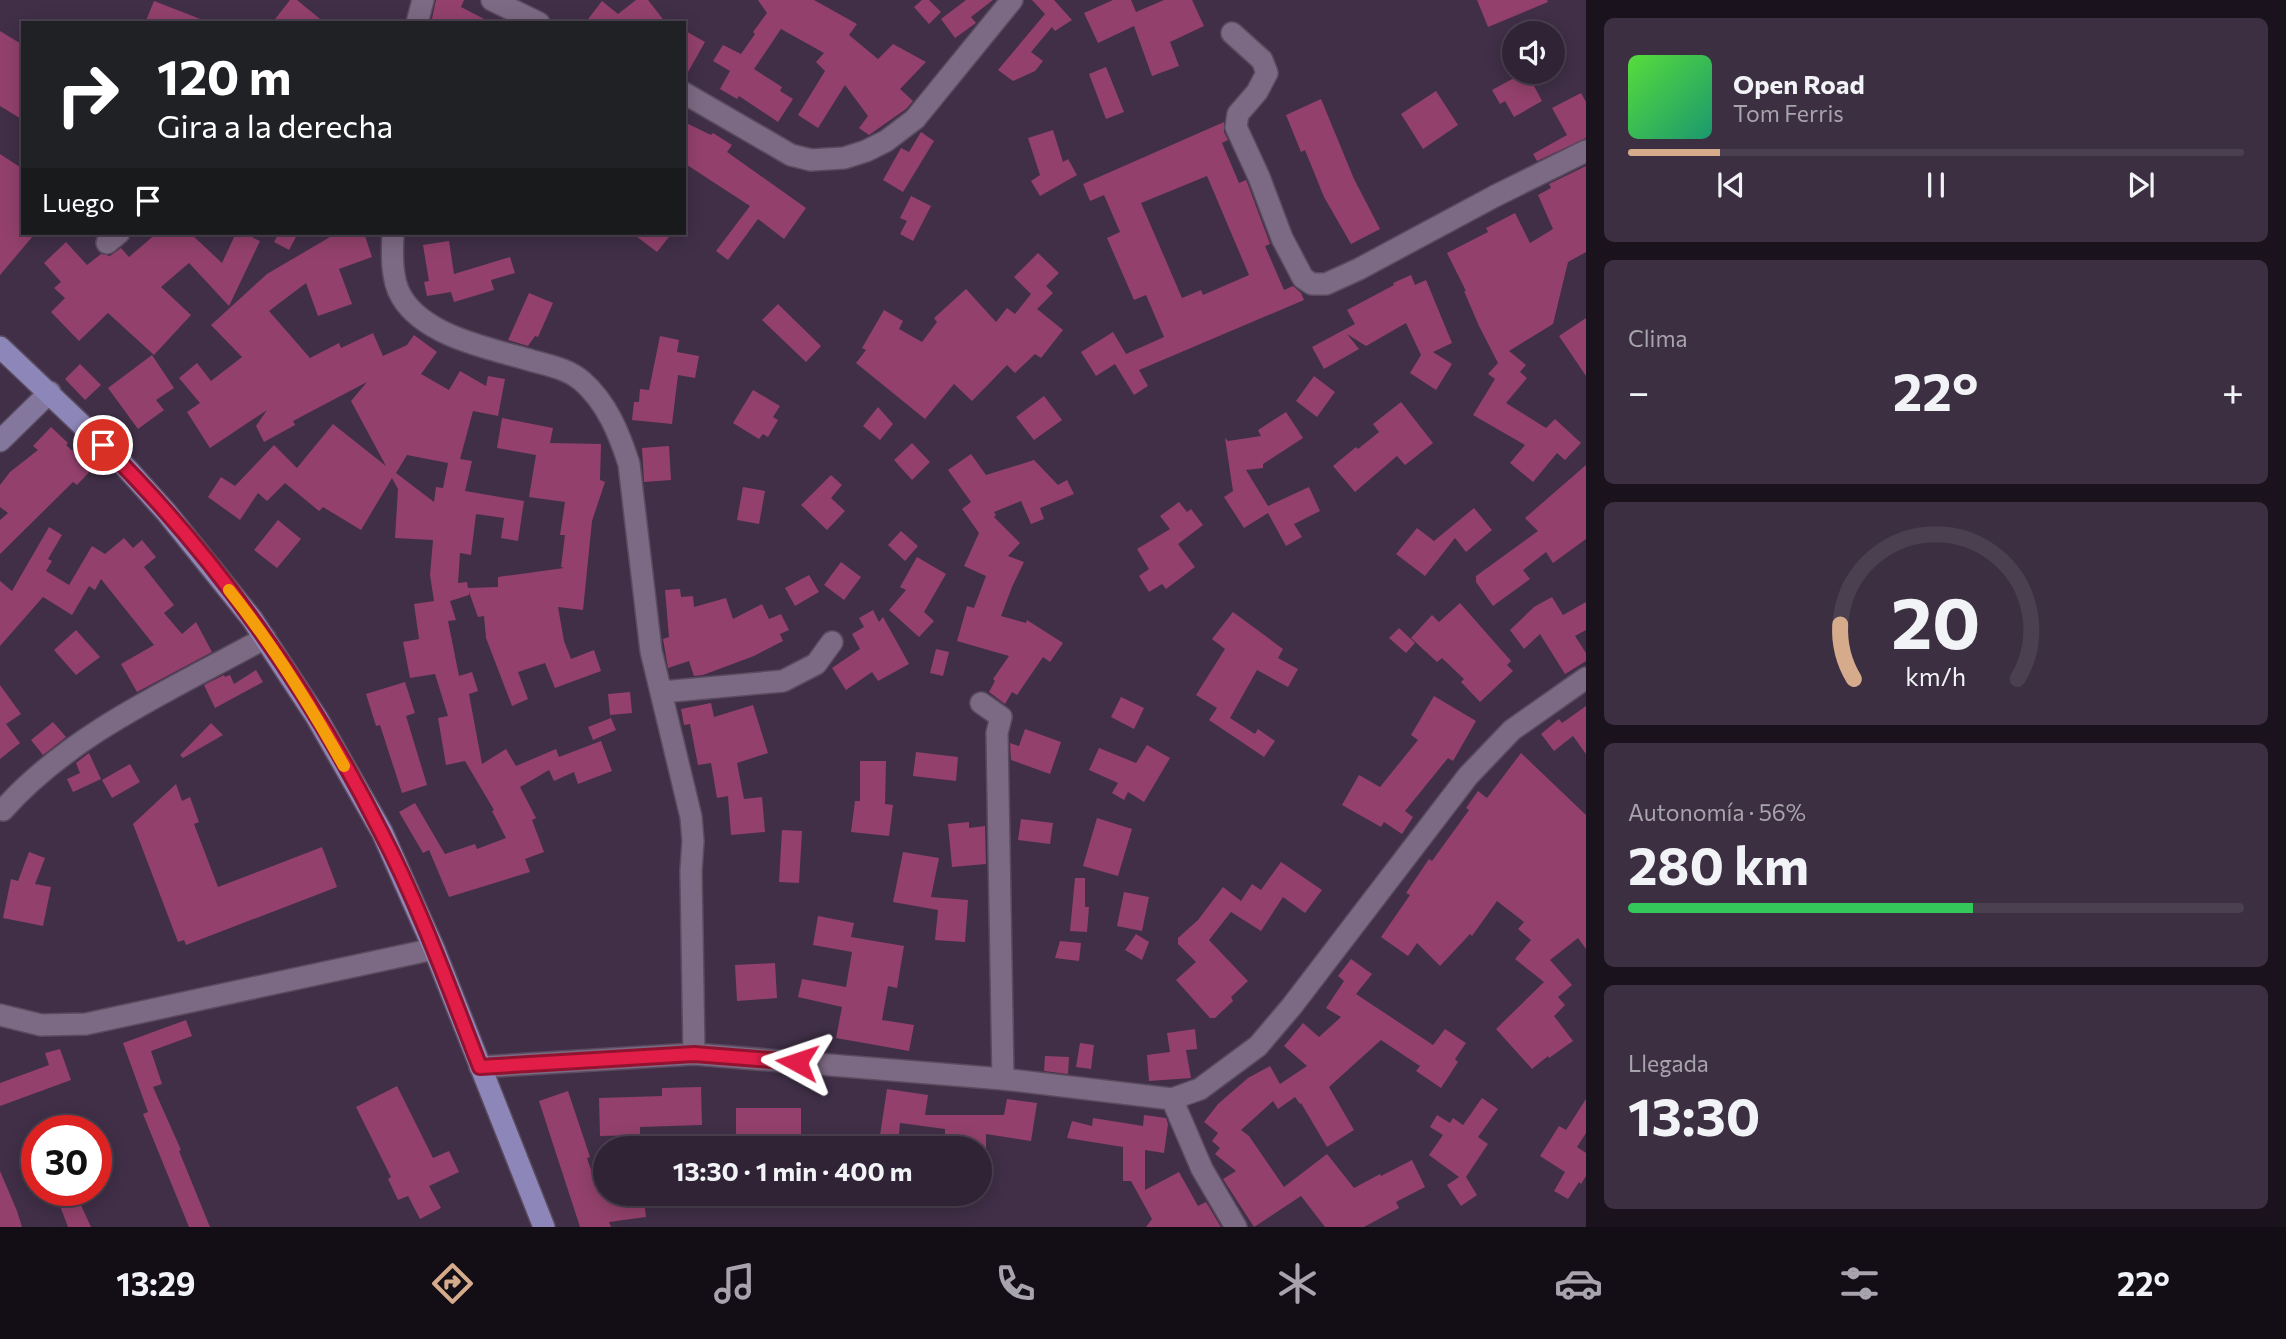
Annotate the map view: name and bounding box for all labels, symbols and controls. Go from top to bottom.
map controls [1502,21,1565,84]
button: sound [1502,21,1565,84]
text: 120 m [157,45,291,105]
icon: right [42,49,133,140]
text: Open Road [1733,68,1865,99]
text: Tom Ferris [1733,99,1844,127]
text: Gira a la derecha [157,105,393,145]
icon: previous [1712,166,1750,204]
icon: pause [1917,166,1955,204]
icon: next [2122,166,2160,204]
icon: arrive [129,182,167,220]
text: Luego [42,186,115,217]
text: Clima [1628,324,1688,352]
text: 22° [1893,358,1978,422]
text: − [1628,367,1650,414]
text: + [2222,367,2244,414]
pin [73,415,133,475]
icon: arrive [84,426,122,464]
text: 20 [1891,576,1981,665]
text: km/h [1906,661,1966,691]
text: Autonomía · 56% [1628,798,1806,826]
text: 280 km [1628,832,1809,896]
position arrow [760,1025,834,1099]
text: Llegada [1628,1049,1709,1077]
text: 13:30 [1628,1083,1760,1147]
speed limit sign: 30 [21,1115,112,1206]
text: 13:30 · 1 min · 400 m [673,1155,912,1186]
icon: directions [428,1259,477,1308]
icon: music [710,1259,759,1308]
icon: phone [991,1259,1040,1308]
icon: climate [1273,1259,1322,1308]
icon: car [1554,1259,1603,1308]
icon: filters [1835,1259,1884,1308]
text: 13:29 [116,1263,196,1303]
text: 22° [2117,1263,2170,1303]

